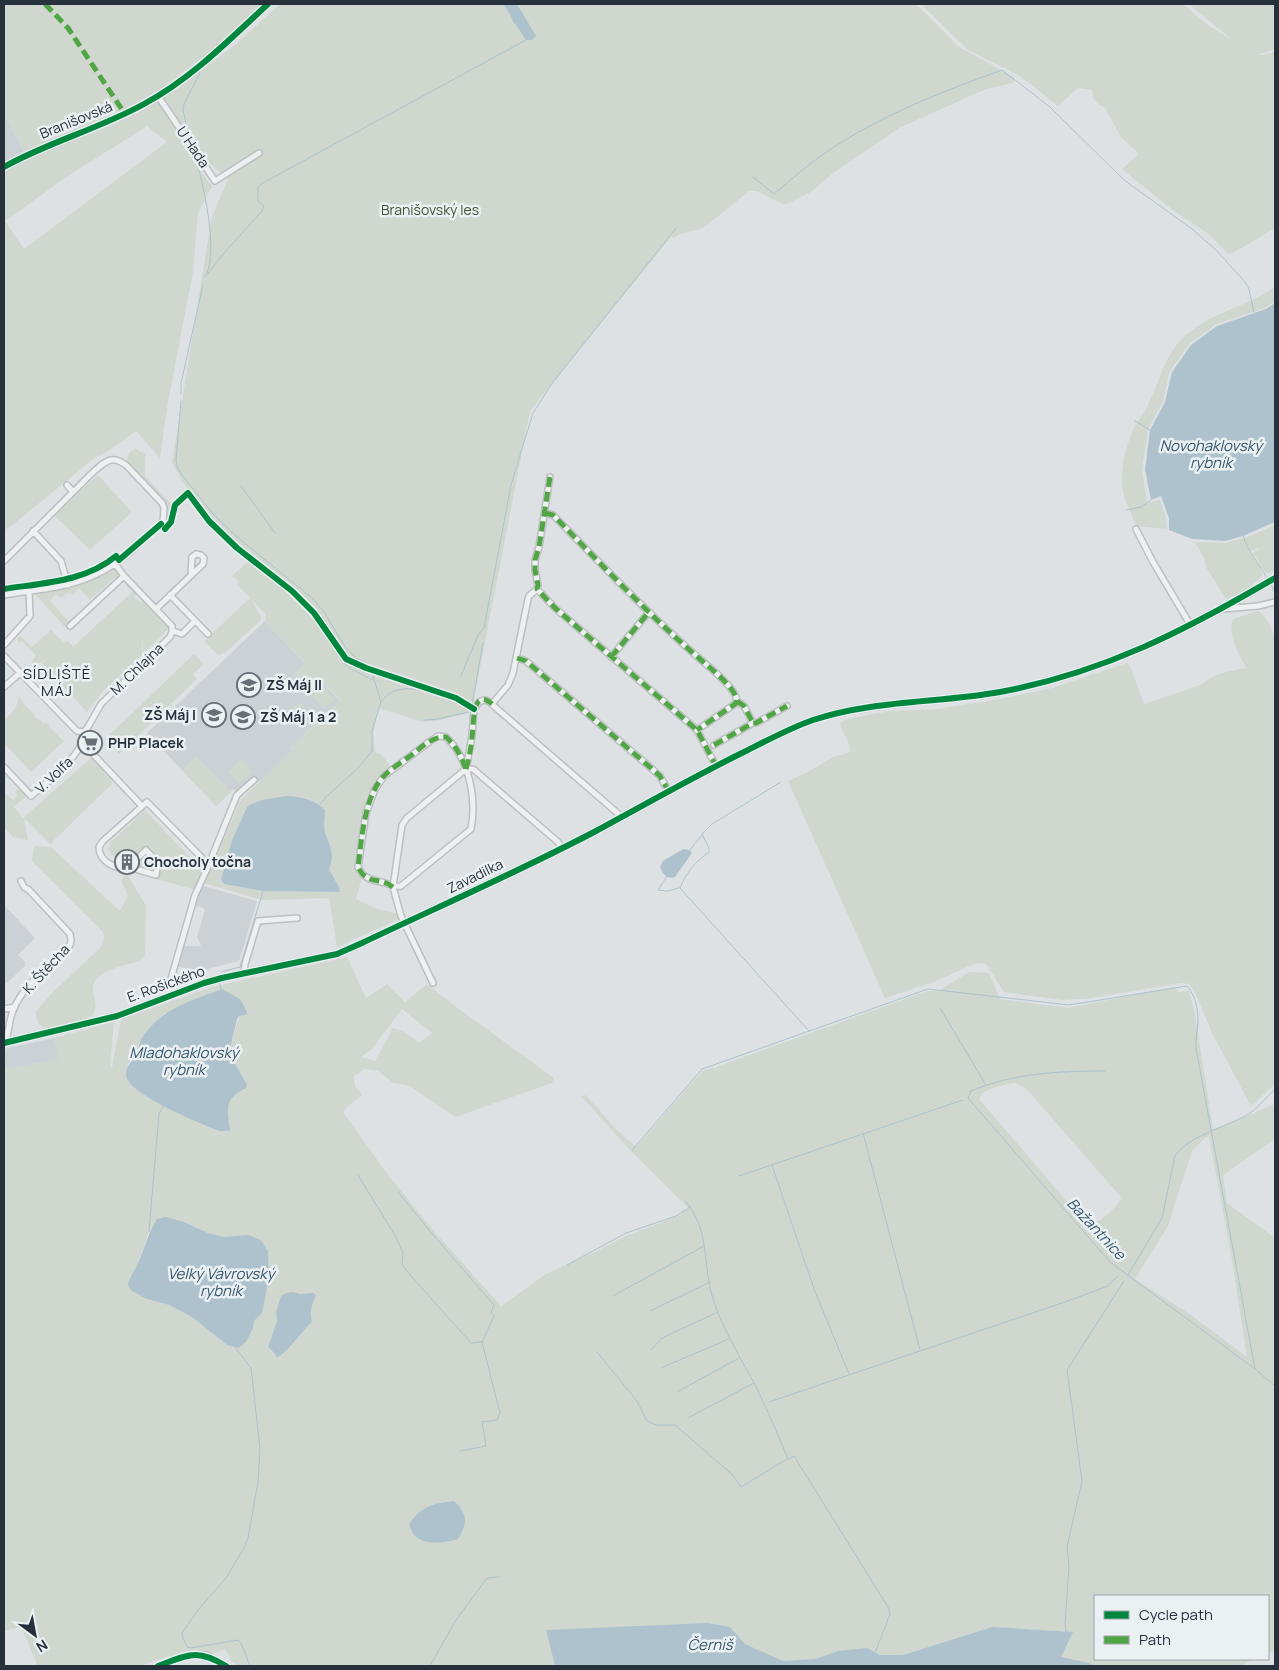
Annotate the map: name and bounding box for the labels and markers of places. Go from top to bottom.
school or university icon: ZŠ Máj II [236,672,262,698]
place label: ZŠ Máj II [266,675,322,694]
school or university icon: ZŠ Máj I [201,702,227,728]
school or university icon: ZŠ Máj 1 a 2 [230,704,256,730]
place label: ZŠ Máj I [144,705,196,724]
place label: ZŠ Máj 1 a 2 [260,707,336,726]
supermarket icon: PHP Placek [77,730,103,756]
place label: PHP Placek [108,733,184,752]
building icon: Chocholy točna [114,849,140,875]
place label: Chocholy točna [144,852,251,871]

